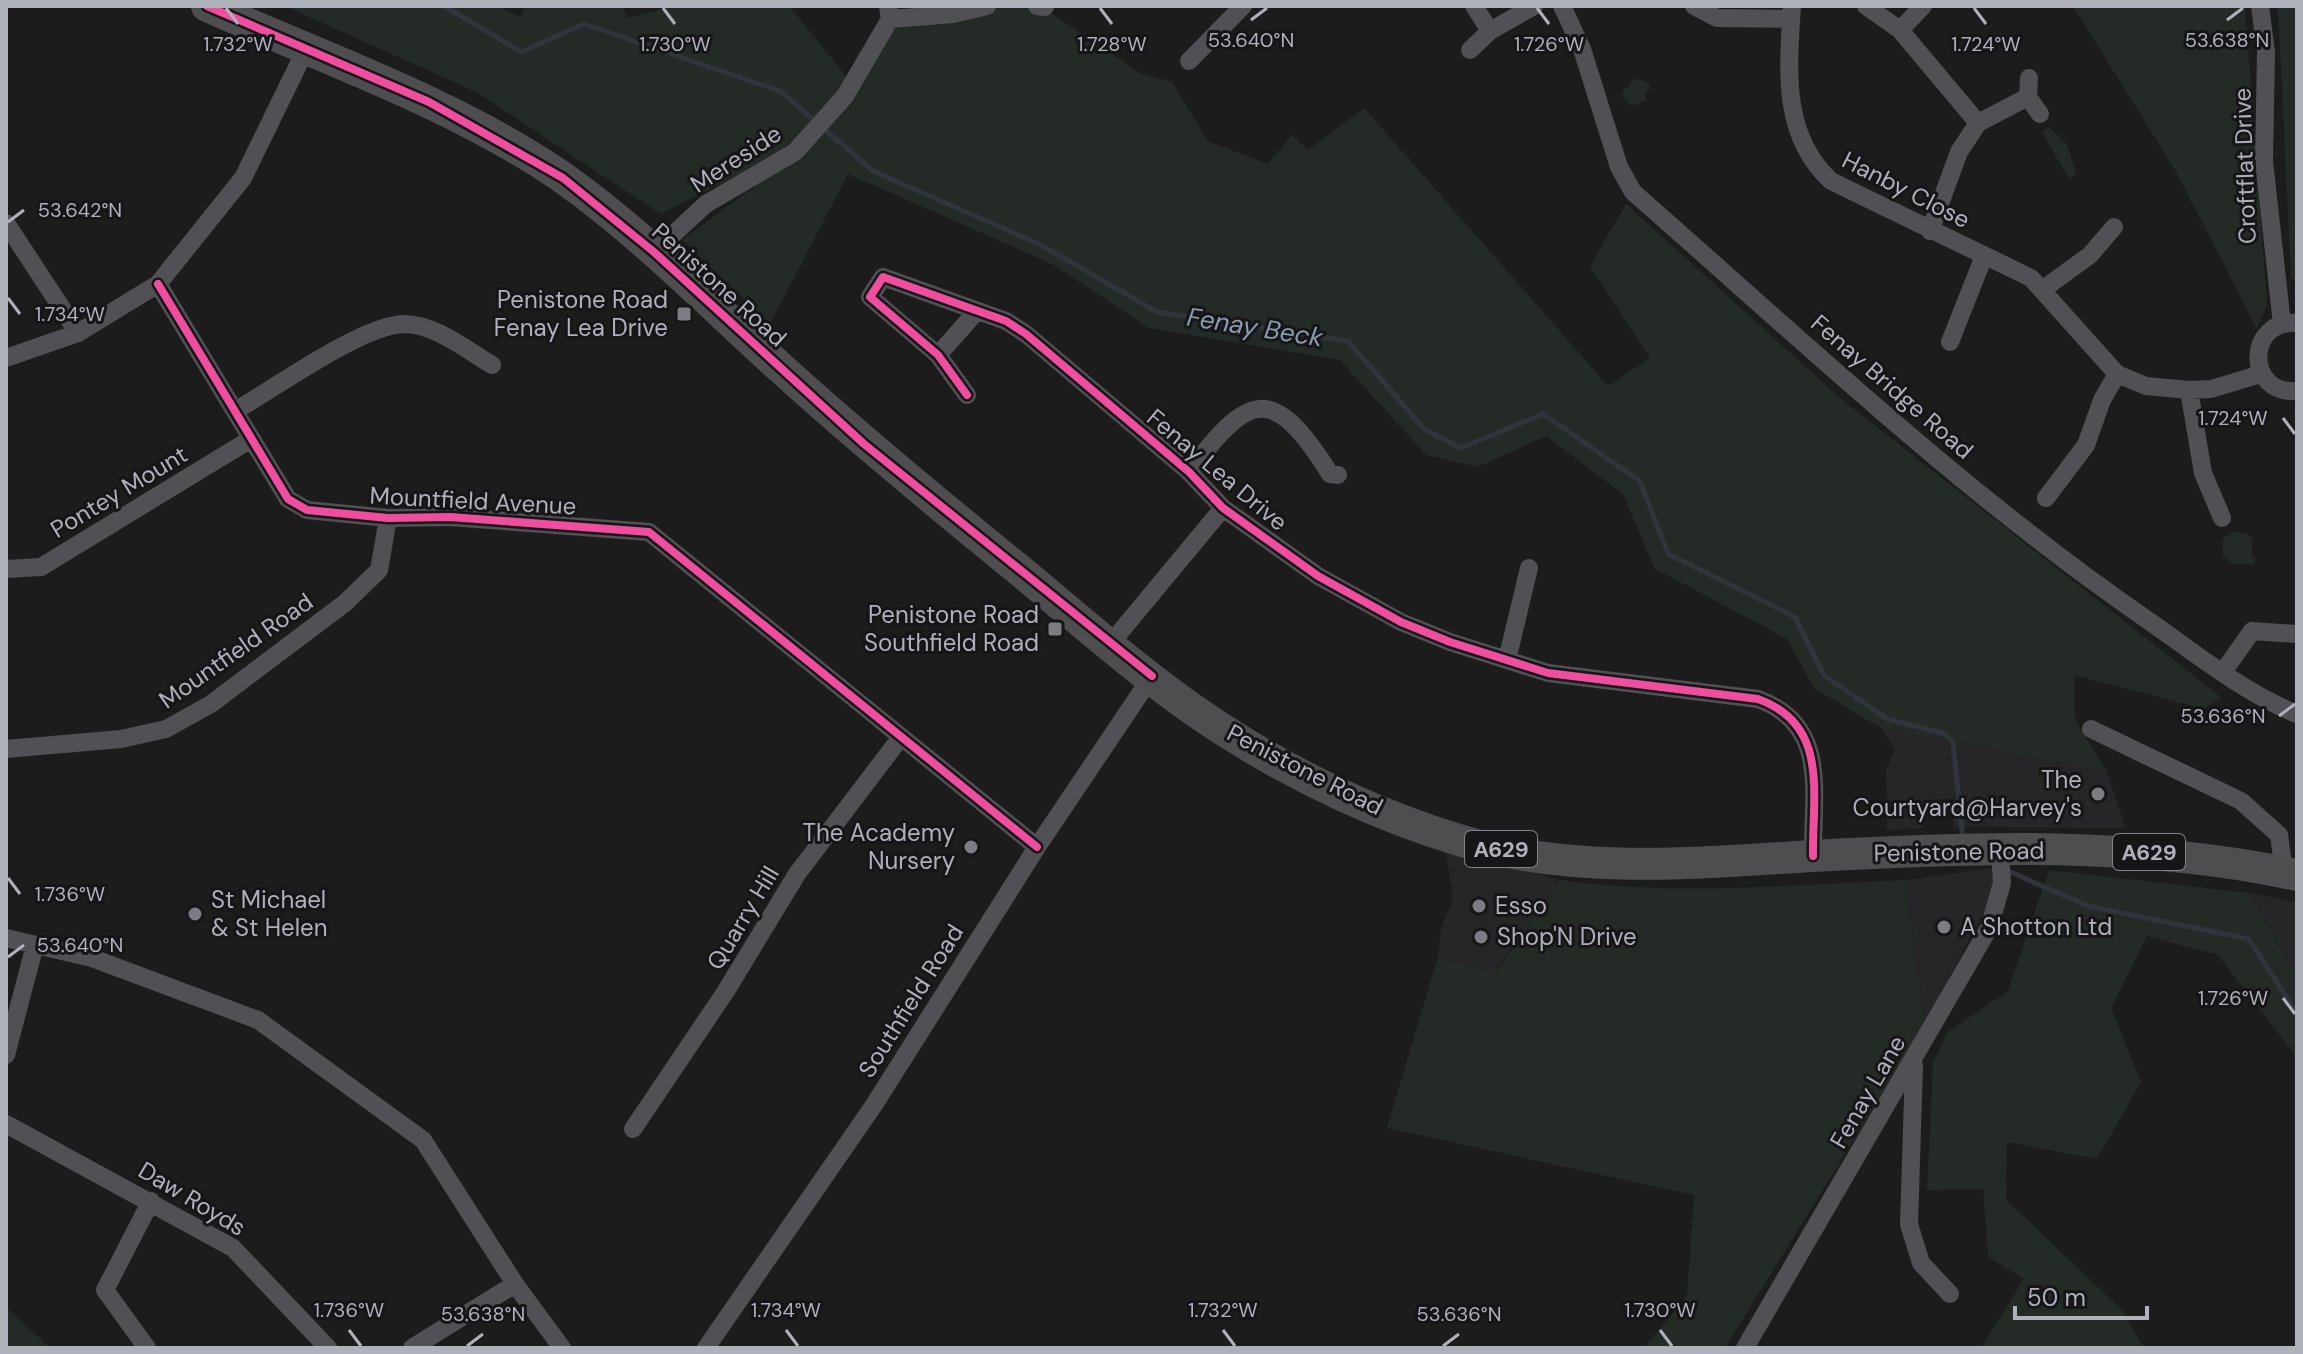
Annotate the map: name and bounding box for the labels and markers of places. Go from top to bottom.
place label: Penistone Road Fenay Lea Drive [494,284,668,343]
marker: Penistone Road Fenay Lea Drive [675,305,693,323]
place label: Penistone Road Southfield Road [864,599,1039,658]
marker: Penistone Road Southfield Road [1046,620,1064,638]
place label: The Courtyard@Harvey's [1853,764,2082,823]
marker: The Courtyard@Harvey's [2089,785,2107,803]
place label: The Academy Nursery [803,817,955,876]
marker: The Academy Nursery [962,838,980,856]
place label: St Michael & St Helen [211,884,327,943]
place label: Esso [1495,890,1547,921]
marker: Esso [1470,897,1488,915]
marker: St Michael & St Helen [186,905,204,923]
place label: A Shotton Ltd [1960,911,2112,942]
marker: A Shotton Ltd [1935,918,1953,936]
place label: Shop'N Drive [1497,921,1637,952]
marker: Shop'N Drive [1472,928,1490,946]

